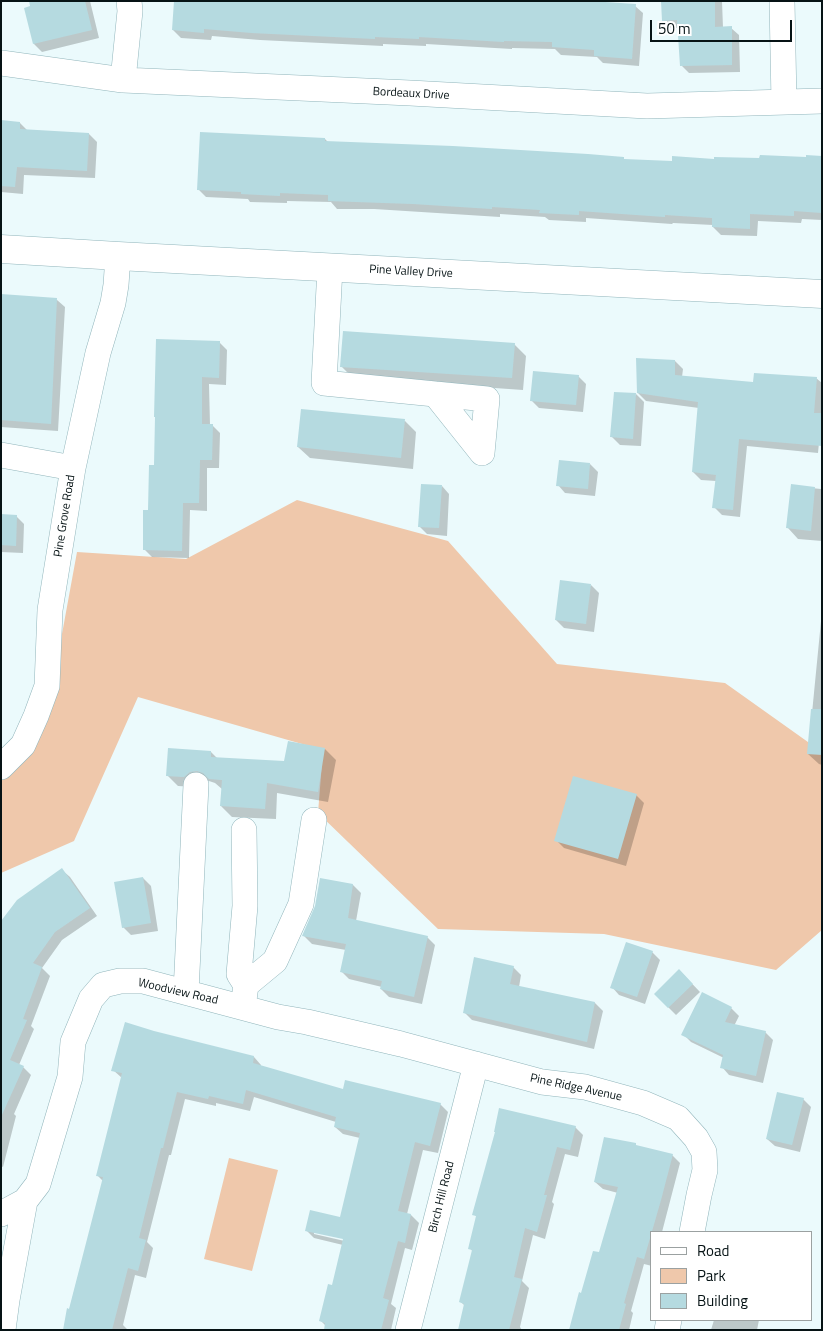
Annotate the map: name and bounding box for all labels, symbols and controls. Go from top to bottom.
scale bar [653,10,796,42]
text: 50 m [658,17,691,40]
street label: Bordeaux Drive [372,85,450,103]
street label: Pine Valley Drive [369,263,453,281]
street label: Pine Grove Road [51,474,79,558]
street label: Woodview Road [137,976,219,1008]
street label: Pine Ridge Avenue [529,1071,623,1105]
street label: Birch Hill Road [426,1160,458,1234]
legend [650,1231,813,1321]
text: Road [697,1239,729,1262]
text: Park [697,1264,726,1287]
text: Building [697,1289,748,1312]

